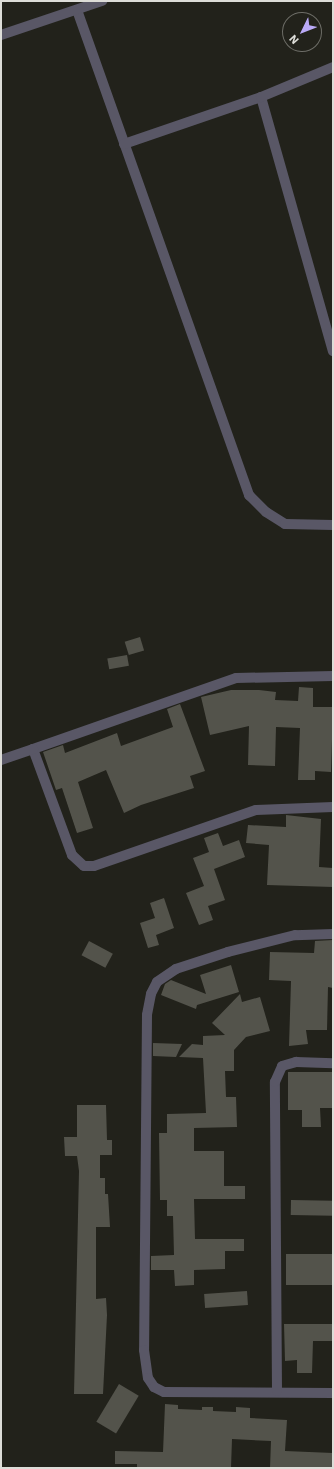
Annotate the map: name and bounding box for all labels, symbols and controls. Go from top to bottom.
north arrow [282,12,322,52]
text: N [286,32,302,47]

